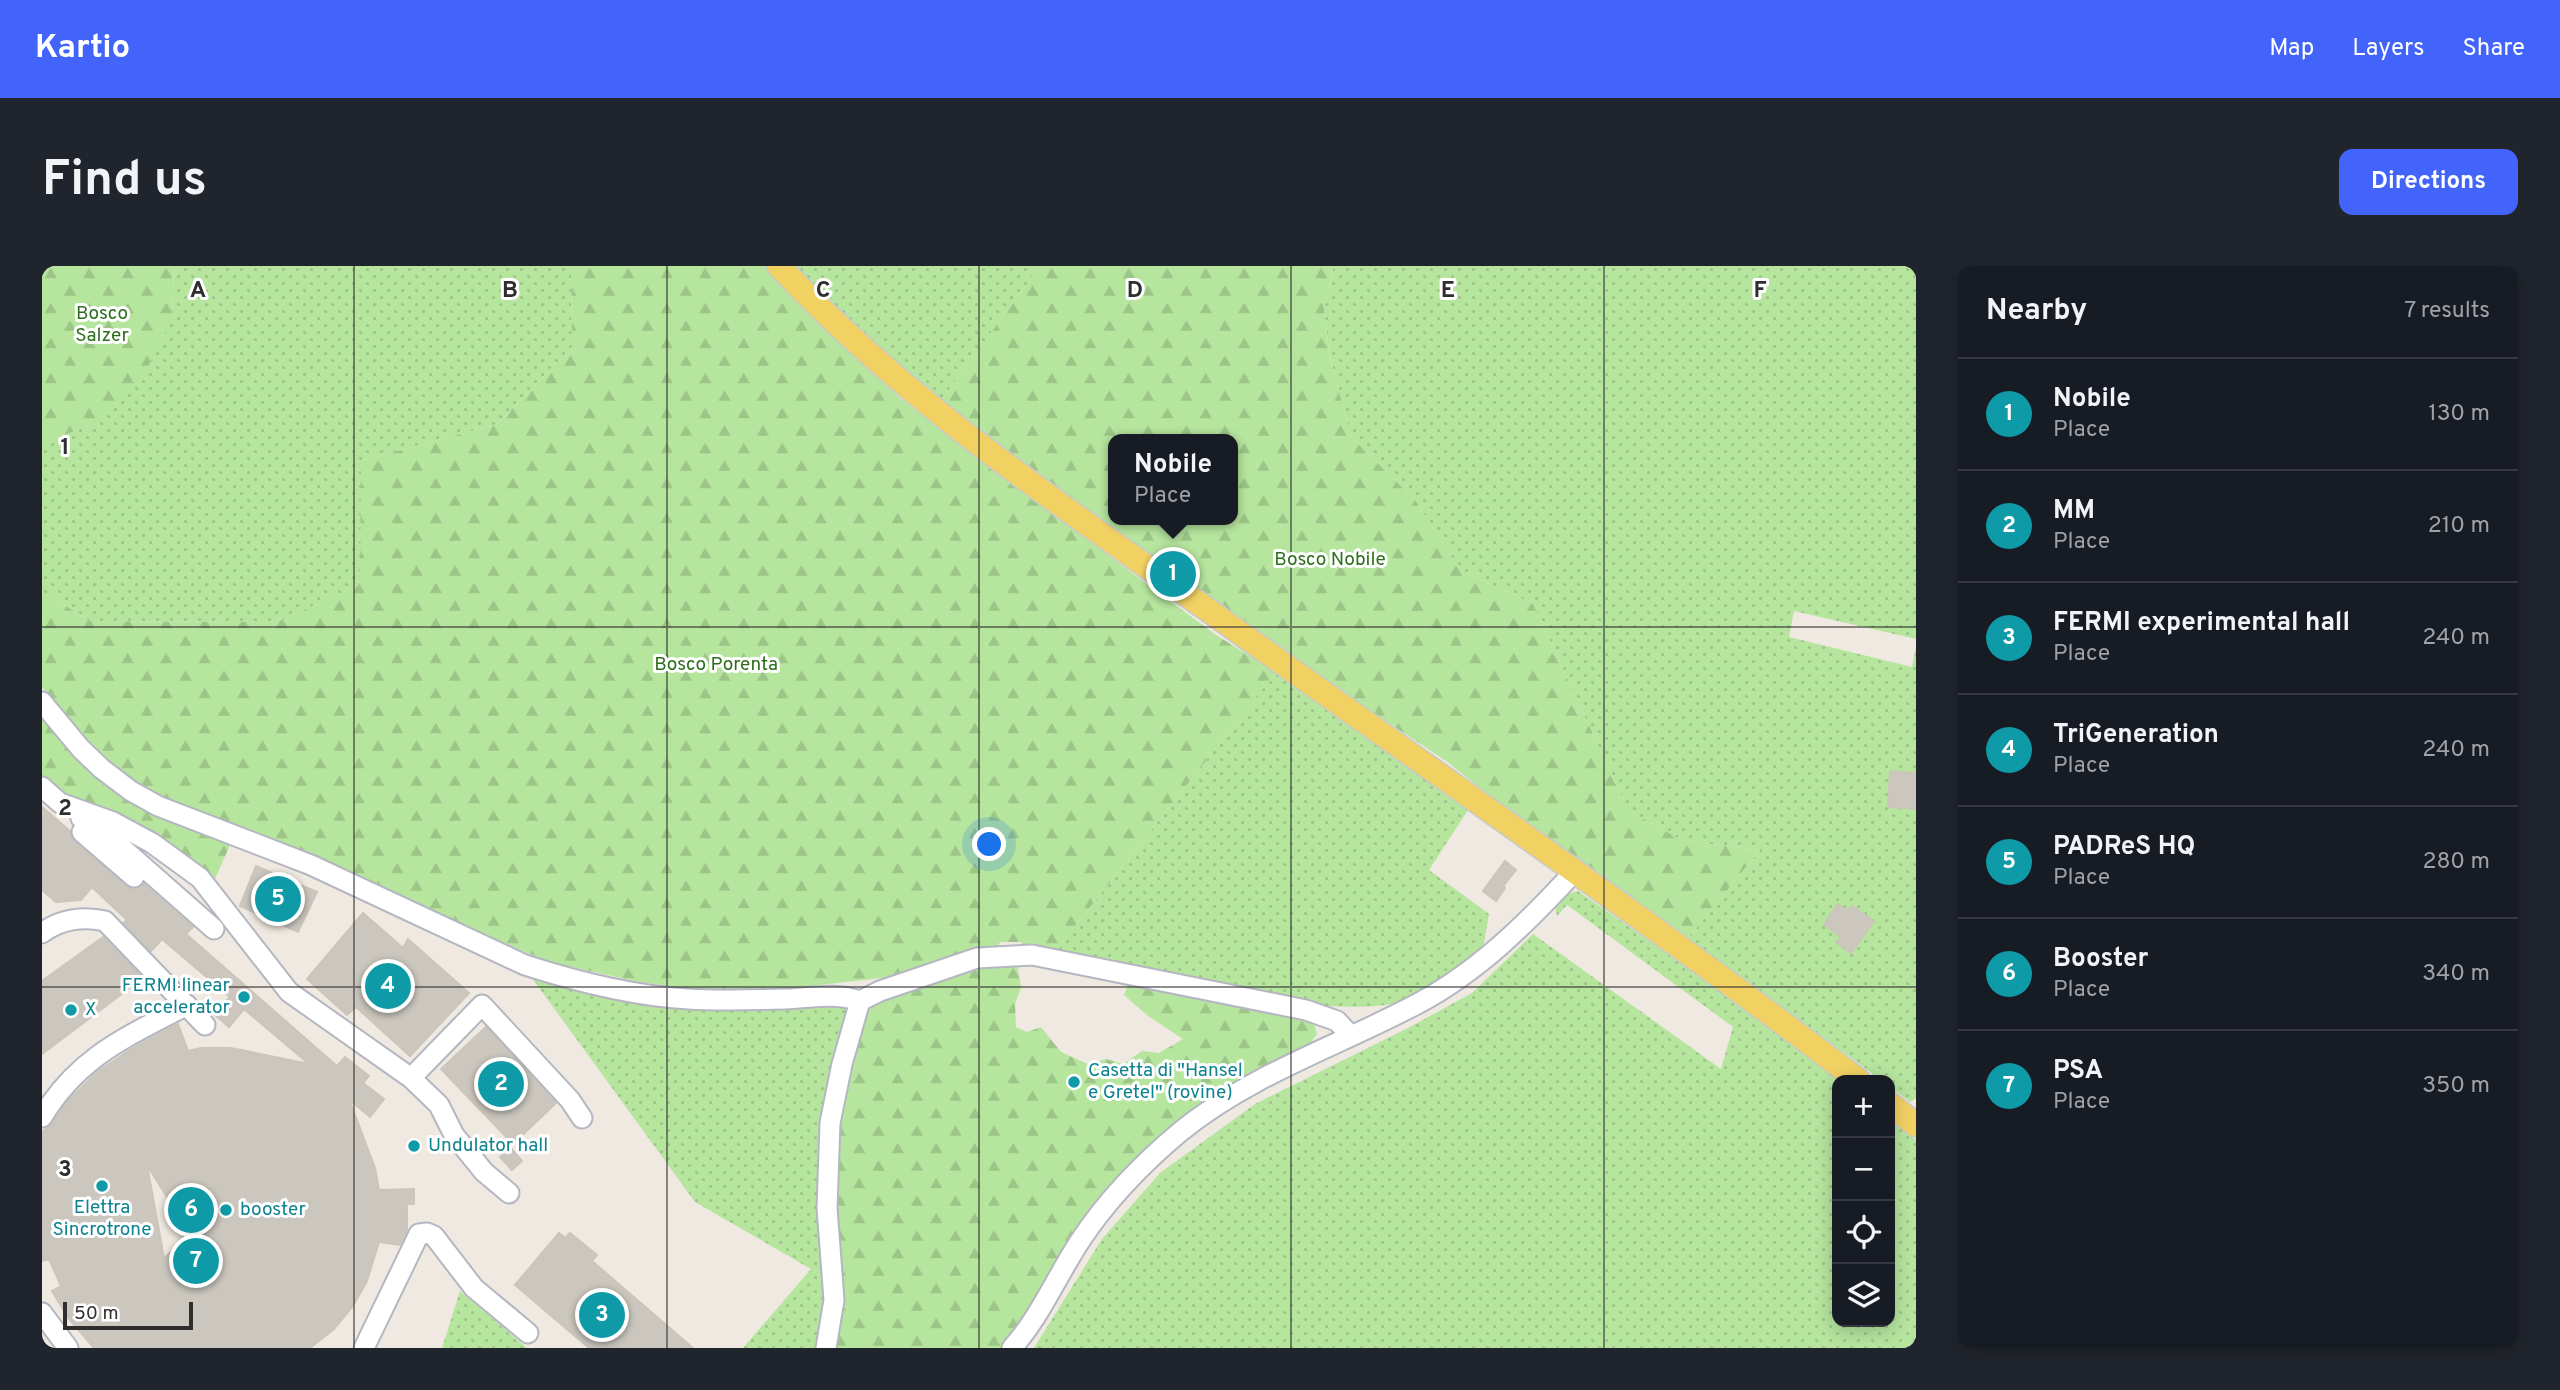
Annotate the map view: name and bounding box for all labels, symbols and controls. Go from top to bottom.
text: Kartio [35,28,130,70]
text: Map [2269,34,2314,64]
text: Layers [2352,34,2424,64]
text: Share [2462,34,2525,64]
button: Directions [2339,149,2518,215]
text: Find us [42,151,207,213]
text: A [190,277,206,306]
text: B [502,277,518,306]
text: C [816,277,830,306]
text: D [1127,277,1143,306]
text: E [1441,277,1455,306]
text: F [1753,277,1767,306]
text: Nearby [1986,293,2087,330]
text: 7 results [2404,297,2490,326]
park label: Bosco Salzer [75,302,129,348]
text: Nobile [2053,383,2131,416]
text: 1 [2004,400,2014,429]
text: 130 m [2428,400,2490,429]
text: Place [2053,416,2110,445]
text: 1 [60,434,70,463]
popup [1108,434,1238,525]
text: Nobile [1134,449,1212,482]
text: Place [1134,482,1191,511]
text: MM [2053,495,2095,528]
text: 2 [2002,512,2016,541]
text: 210 m [2428,512,2490,541]
text: Place [2053,528,2110,557]
pin: 1 [1150,548,1196,600]
park label: Bosco Nobile [1274,548,1386,572]
text: FERMI experimental hall [2053,607,2350,640]
text: 3 [2002,624,2016,653]
text: 240 m [2422,624,2490,653]
text: Place [2053,640,2110,669]
park label: Bosco Porenta [654,653,778,677]
text: TriGeneration [2053,719,2219,752]
text: 4 [2002,736,2016,765]
text: 240 m [2422,736,2490,765]
text: Place [2053,752,2110,781]
text: 2 [58,795,72,824]
your location [972,827,1006,861]
text: PADReS HQ [2053,831,2195,864]
text: 5 [2002,848,2016,877]
text: 280 m [2422,848,2490,877]
text: Place [2053,864,2110,893]
pin: 5 [255,873,301,925]
text: Booster [2053,943,2148,976]
pin: 4 [365,960,411,1012]
text: 6 [2002,960,2016,989]
text: 340 m [2422,960,2490,989]
place label: FERMI linear accelerator [122,974,231,1020]
text: Place [2053,976,2110,1005]
marker: FERMI linear accelerator [236,989,252,1005]
place label: X [85,998,96,1022]
marker: X [63,1002,79,1018]
text: PSA [2053,1055,2103,1088]
pin: 2 [478,1058,524,1110]
place label: Casetta di "Hansel e Gretel" (rovine) [1088,1059,1243,1105]
text: 7 [2003,1072,2015,1101]
text: 350 m [2422,1072,2490,1101]
marker: Casetta di "Hansel e Gretel" (rovine) [1066,1074,1082,1090]
map controls [1832,1075,1895,1327]
button: + [1832,1075,1895,1138]
text: Place [2053,1088,2110,1117]
place label: Undulator hall [428,1134,548,1158]
marker: Undulator hall [406,1138,422,1154]
button: − [1832,1138,1895,1201]
text: 3 [58,1156,72,1185]
marker: Elettra Sincrotrone [94,1178,110,1194]
pin: 6 [168,1184,214,1236]
place label: Elettra Sincrotrone [52,1196,152,1242]
place label: booster [240,1198,306,1222]
button: locate [1832,1201,1895,1264]
marker: booster [218,1202,234,1218]
pin: 7 [173,1235,219,1287]
button: layers [1832,1264,1895,1327]
pin: 3 [579,1289,625,1341]
scale bar [63,1299,192,1331]
text: 50 m [74,1302,119,1326]

